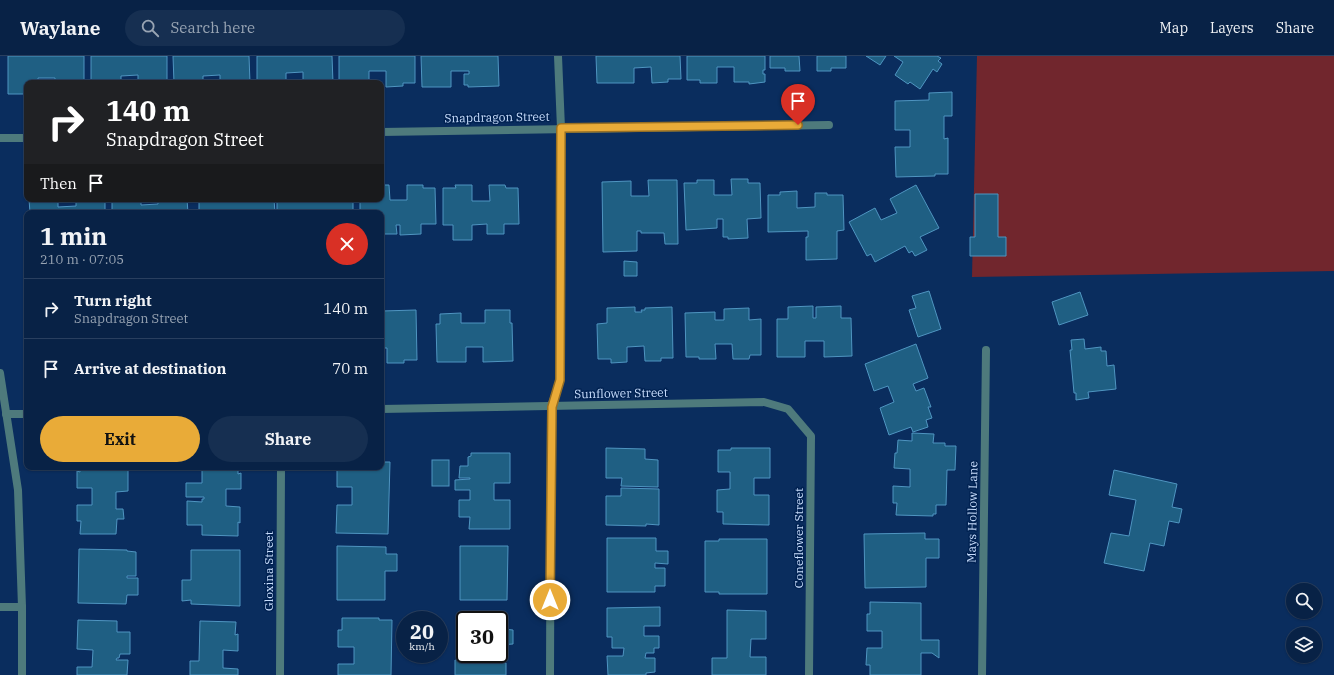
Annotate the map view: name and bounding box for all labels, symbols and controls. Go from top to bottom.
search box [125,10,405,46]
text: Waylane [20,16,101,40]
icon: search [139,17,161,39]
text: Search here [171,18,255,37]
text: Map [1160,19,1188,37]
text: Layers [1210,19,1254,37]
text: Share [1276,19,1314,37]
pin [781,84,815,125]
icon: arrive [787,90,809,112]
text: 140 m [106,92,190,129]
icon: right [40,96,92,148]
street label: Snapdragon Street [444,109,550,125]
text: Snapdragon Street [106,128,264,151]
icon: arrive [85,172,107,194]
text: Then [40,174,77,193]
text: 1 min [40,220,107,252]
button: close [326,223,368,265]
text: 210 m · 07:05 [40,251,124,268]
text: Turn right [74,291,152,310]
icon: right [40,298,62,320]
text: 140 m [323,299,368,318]
text: Snapdragon Street [74,310,188,327]
icon: arrive [40,358,62,380]
text: Arrive at destination [74,359,226,378]
text: 70 m [332,359,368,378]
street label: Sunflower Street [574,385,668,401]
button: Exit [40,416,200,462]
button: Share [208,416,368,462]
street label: Mays Hollow Lane [964,461,980,563]
street label: Coneflower Street [791,488,806,588]
street label: Gloxina Street [261,531,276,611]
position arrow [529,579,571,621]
map controls [1286,583,1322,663]
button: search [1286,583,1322,619]
speed limit sign: 30 [456,611,508,663]
text: 20 [410,618,434,645]
button: layers [1286,627,1322,663]
text: km/h [409,640,435,653]

